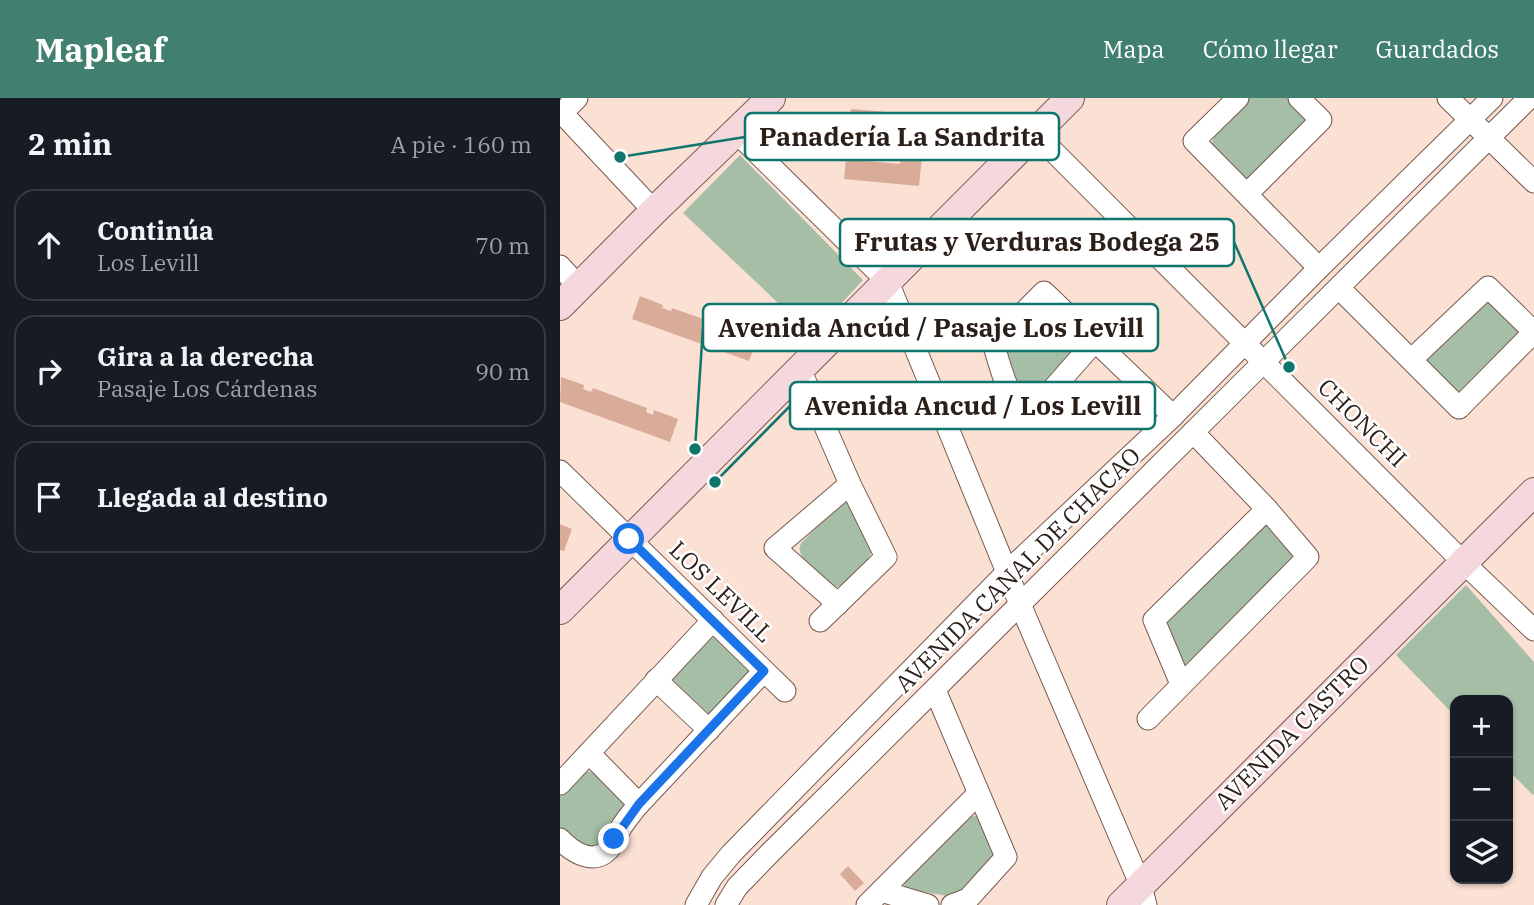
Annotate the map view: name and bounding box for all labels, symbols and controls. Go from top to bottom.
text: Mapleaf [35,28,166,71]
text: Mapa [1103,33,1165,65]
text: Cómo llegar [1203,33,1338,65]
text: Guardados [1376,33,1499,65]
callout: Panadería La Sandrita [745,113,1059,160]
text: Panadería La Sandrita [759,119,1045,153]
text: 2 min [28,124,112,163]
text: A pie · 160 m [390,129,532,159]
text: Continúa [97,213,214,247]
callout: Frutas y Verduras Bodega 25 [840,219,1234,266]
text: Frutas y Verduras Bodega 25 [854,224,1220,258]
icon: ahead [30,226,68,264]
text: 70 m [475,230,530,260]
text: Los Levill [97,247,200,277]
callout: Avenida Ancúd / Pasaje Los Levill [703,304,1158,351]
text: Avenida Ancúd / Pasaje Los Levill [718,310,1144,344]
text: Gira a la derecha [97,339,314,373]
icon: right [30,352,68,390]
text: 90 m [475,356,530,386]
street label: CHONCHI [1311,371,1414,474]
text: Pasaje Los Cárdenas [97,373,317,403]
callout: Avenida Ancud / Los Levill [790,382,1155,429]
text: Avenida Ancud / Los Levill [805,388,1141,422]
street label: AVENIDA CANAL DE CHACAO [888,440,1147,699]
icon: arrive [30,478,68,516]
text: Llegada al destino [97,480,328,514]
route start [613,523,644,554]
street label: LOS LEVILL [663,534,781,649]
street label: AVENIDA CASTRO [1207,648,1375,816]
map controls [1450,695,1513,884]
button: + [1450,695,1513,758]
button: − [1450,758,1513,821]
button: layers [1450,821,1513,884]
route end [598,823,629,854]

